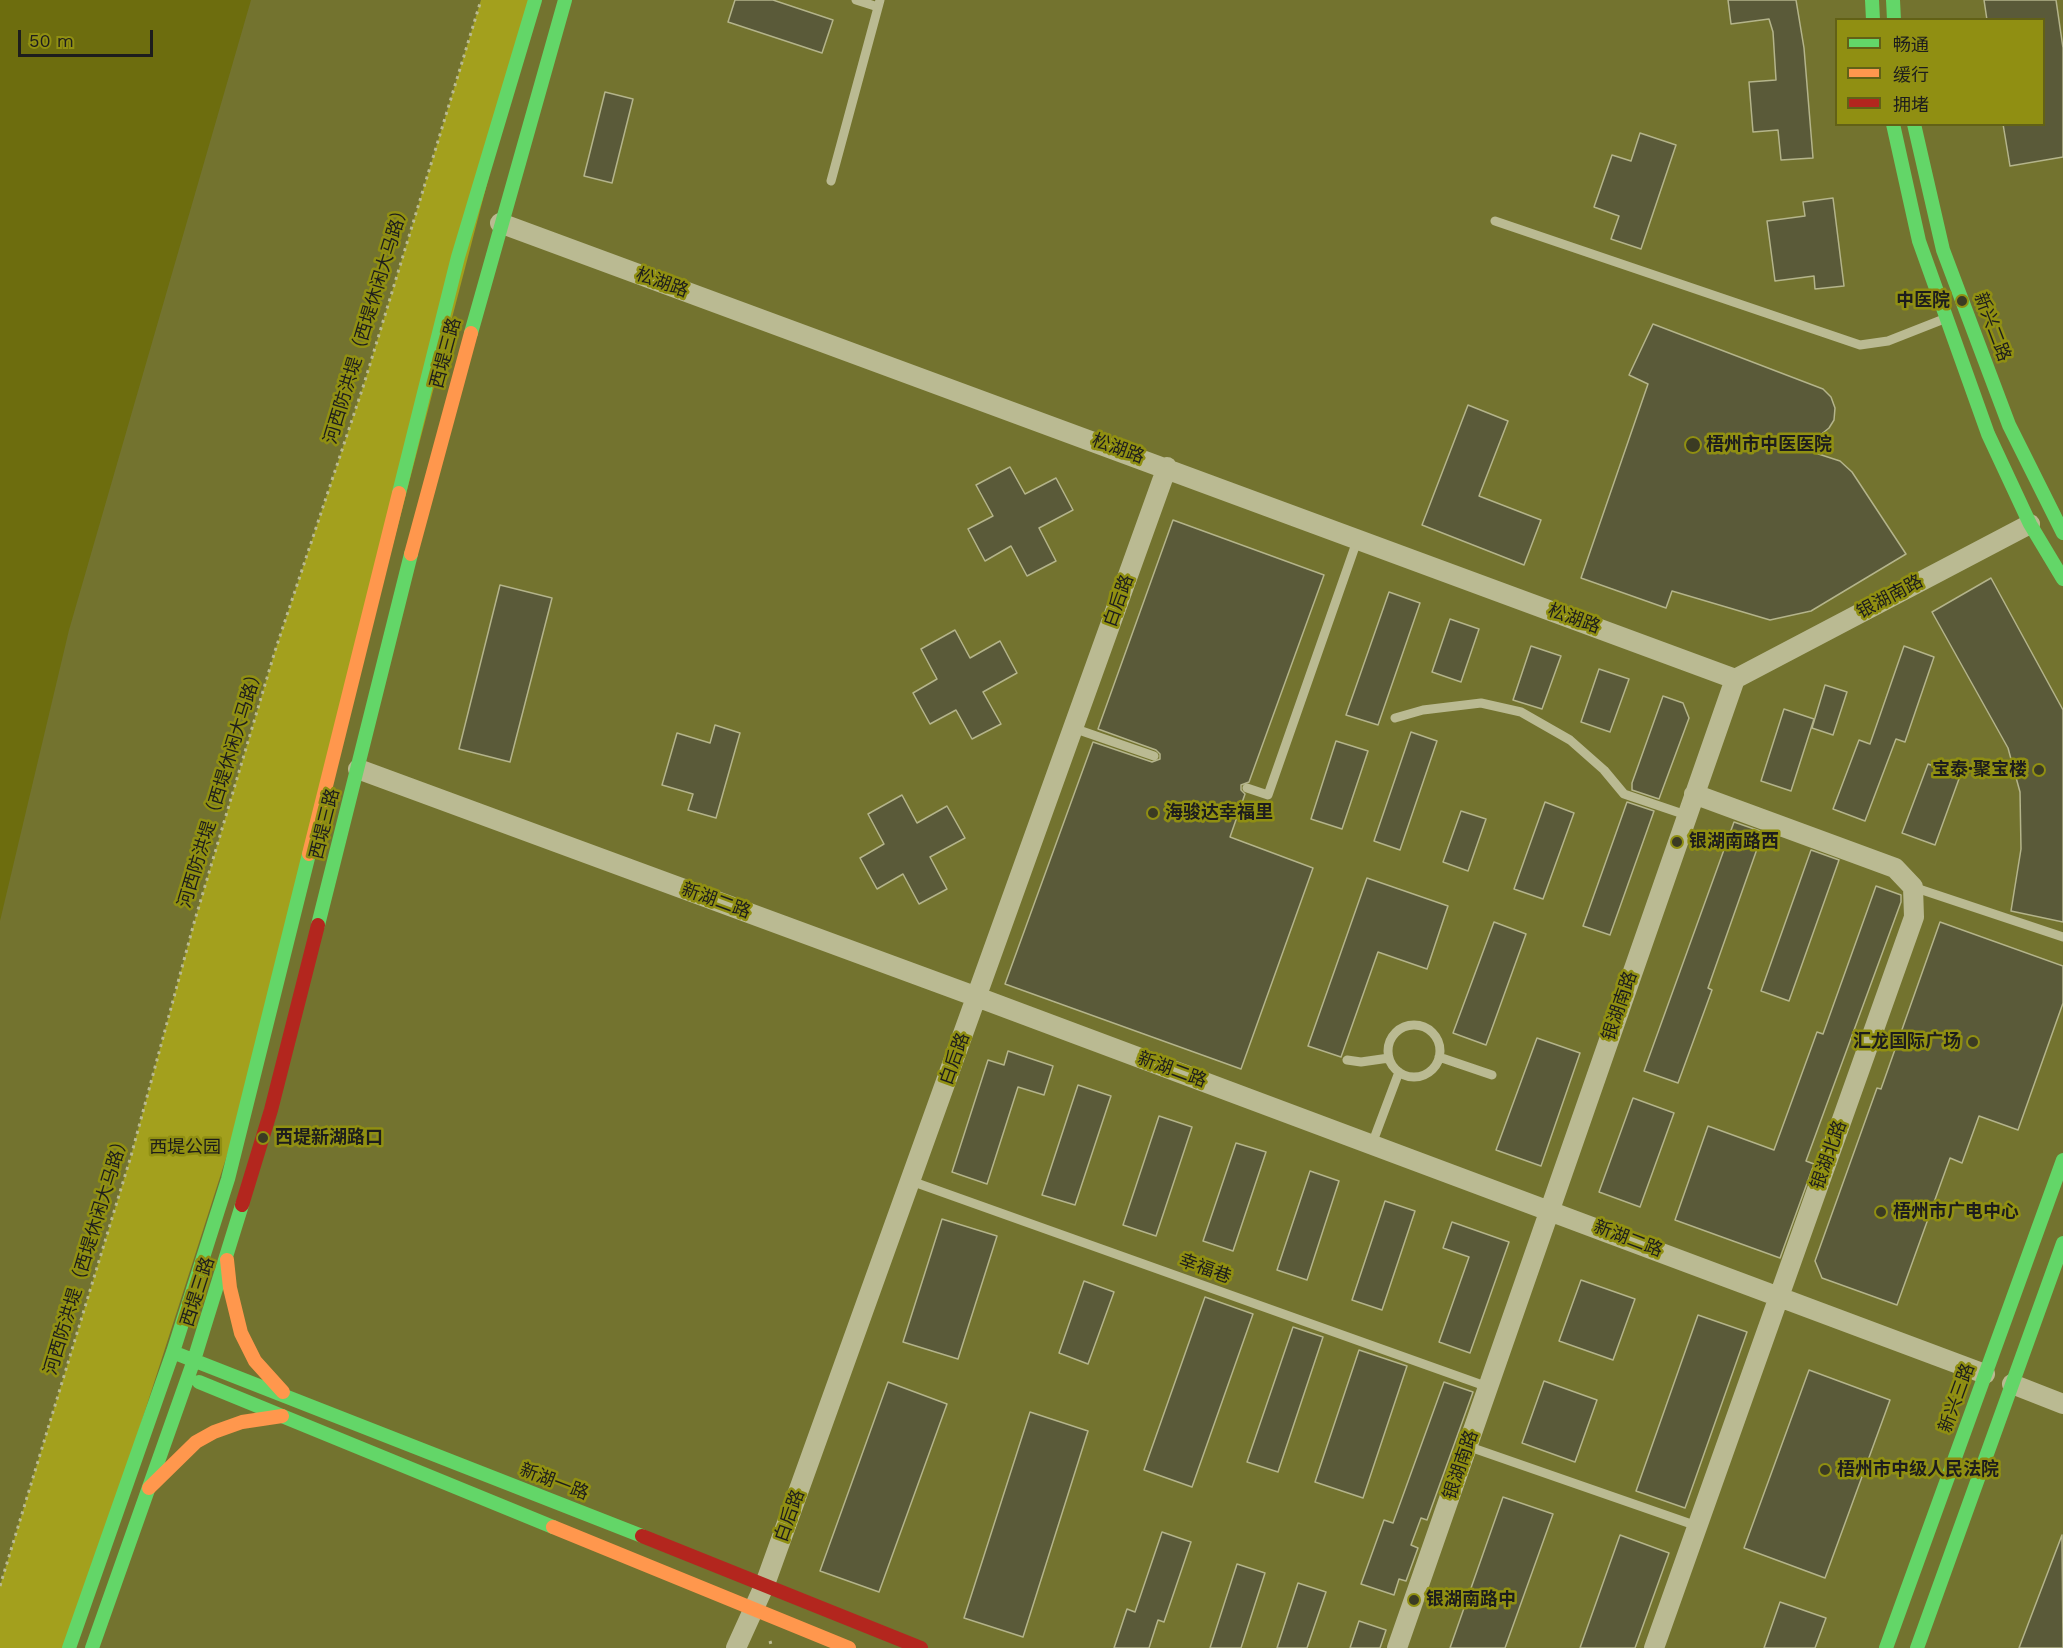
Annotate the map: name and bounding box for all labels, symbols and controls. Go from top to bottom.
scale bar [21,18,156,56]
legend [1835,18,2045,126]
text: 50 m [29,30,74,51]
text: 畅通 [1893,34,1929,55]
text: 缓行 [1893,64,1929,85]
text: 拥堵 [1893,94,1929,115]
street label: 河西防洪堤（西堤休闲大马路） [320,199,414,447]
street label: 松湖路 [633,264,691,302]
place label: 中医院 [1896,290,1950,312]
street label: 新兴二路 [1969,290,2015,364]
marker: 中医院 [1955,294,1969,308]
street label: 西堤三路 [426,315,466,391]
street label: 松湖路 [1089,430,1147,468]
place label: 梧州市中医医院 [1706,434,1832,456]
marker: 梧州市中医医院 [1684,436,1702,454]
street label: 银湖南路 [1853,571,1927,623]
street label: 白后路 [1100,572,1138,630]
street label: 松湖路 [1545,600,1603,638]
street label: 河西防洪堤（西堤休闲大马路） [174,663,268,911]
place label: 宝泰·聚宝楼 [1932,759,2027,781]
marker: 宝泰·聚宝楼 [2032,763,2046,777]
street label: 西堤三路 [306,786,344,862]
place label: 海骏达幸福里 [1165,802,1273,824]
marker: 海骏达幸福里 [1146,806,1160,820]
place label: 银湖南路西 [1689,831,1779,853]
marker: 银湖南路西 [1670,835,1684,849]
street label: 新湖二路 [678,879,754,923]
street label: 银湖南路 [1598,968,1642,1044]
street label: 白后路 [936,1030,974,1088]
place label: 汇龙国际广场 [1853,1031,1961,1053]
marker: 汇龙国际广场 [1966,1035,1980,1049]
street label: 新湖二路 [1134,1048,1210,1092]
street label: 银湖北路 [1807,1117,1851,1193]
place label: 西堤新湖路口 [275,1127,383,1149]
street label: 河西防洪堤（西堤休闲大马路） [40,1130,134,1378]
marker: 西堤新湖路口 [256,1131,270,1145]
park label: 西堤公园 [149,1137,221,1159]
place label: 梧州市广电中心 [1893,1201,2019,1223]
marker: 梧州市广电中心 [1874,1205,1888,1219]
street label: 新湖二路 [1591,1216,1665,1262]
street label: 幸福巷 [1176,1250,1234,1288]
street label: 西堤三路 [177,1254,219,1330]
street label: 新兴三路 [1935,1360,1979,1436]
street label: 银湖南路 [1439,1427,1483,1503]
street label: 新湖一路 [517,1459,591,1505]
place label: 梧州市中级人民法院 [1837,1459,1999,1481]
marker: 梧州市中级人民法院 [1818,1463,1832,1477]
street label: 白后路 [771,1487,809,1545]
place label: 银湖南路中 [1426,1589,1516,1611]
marker: 银湖南路中 [1407,1593,1421,1607]

